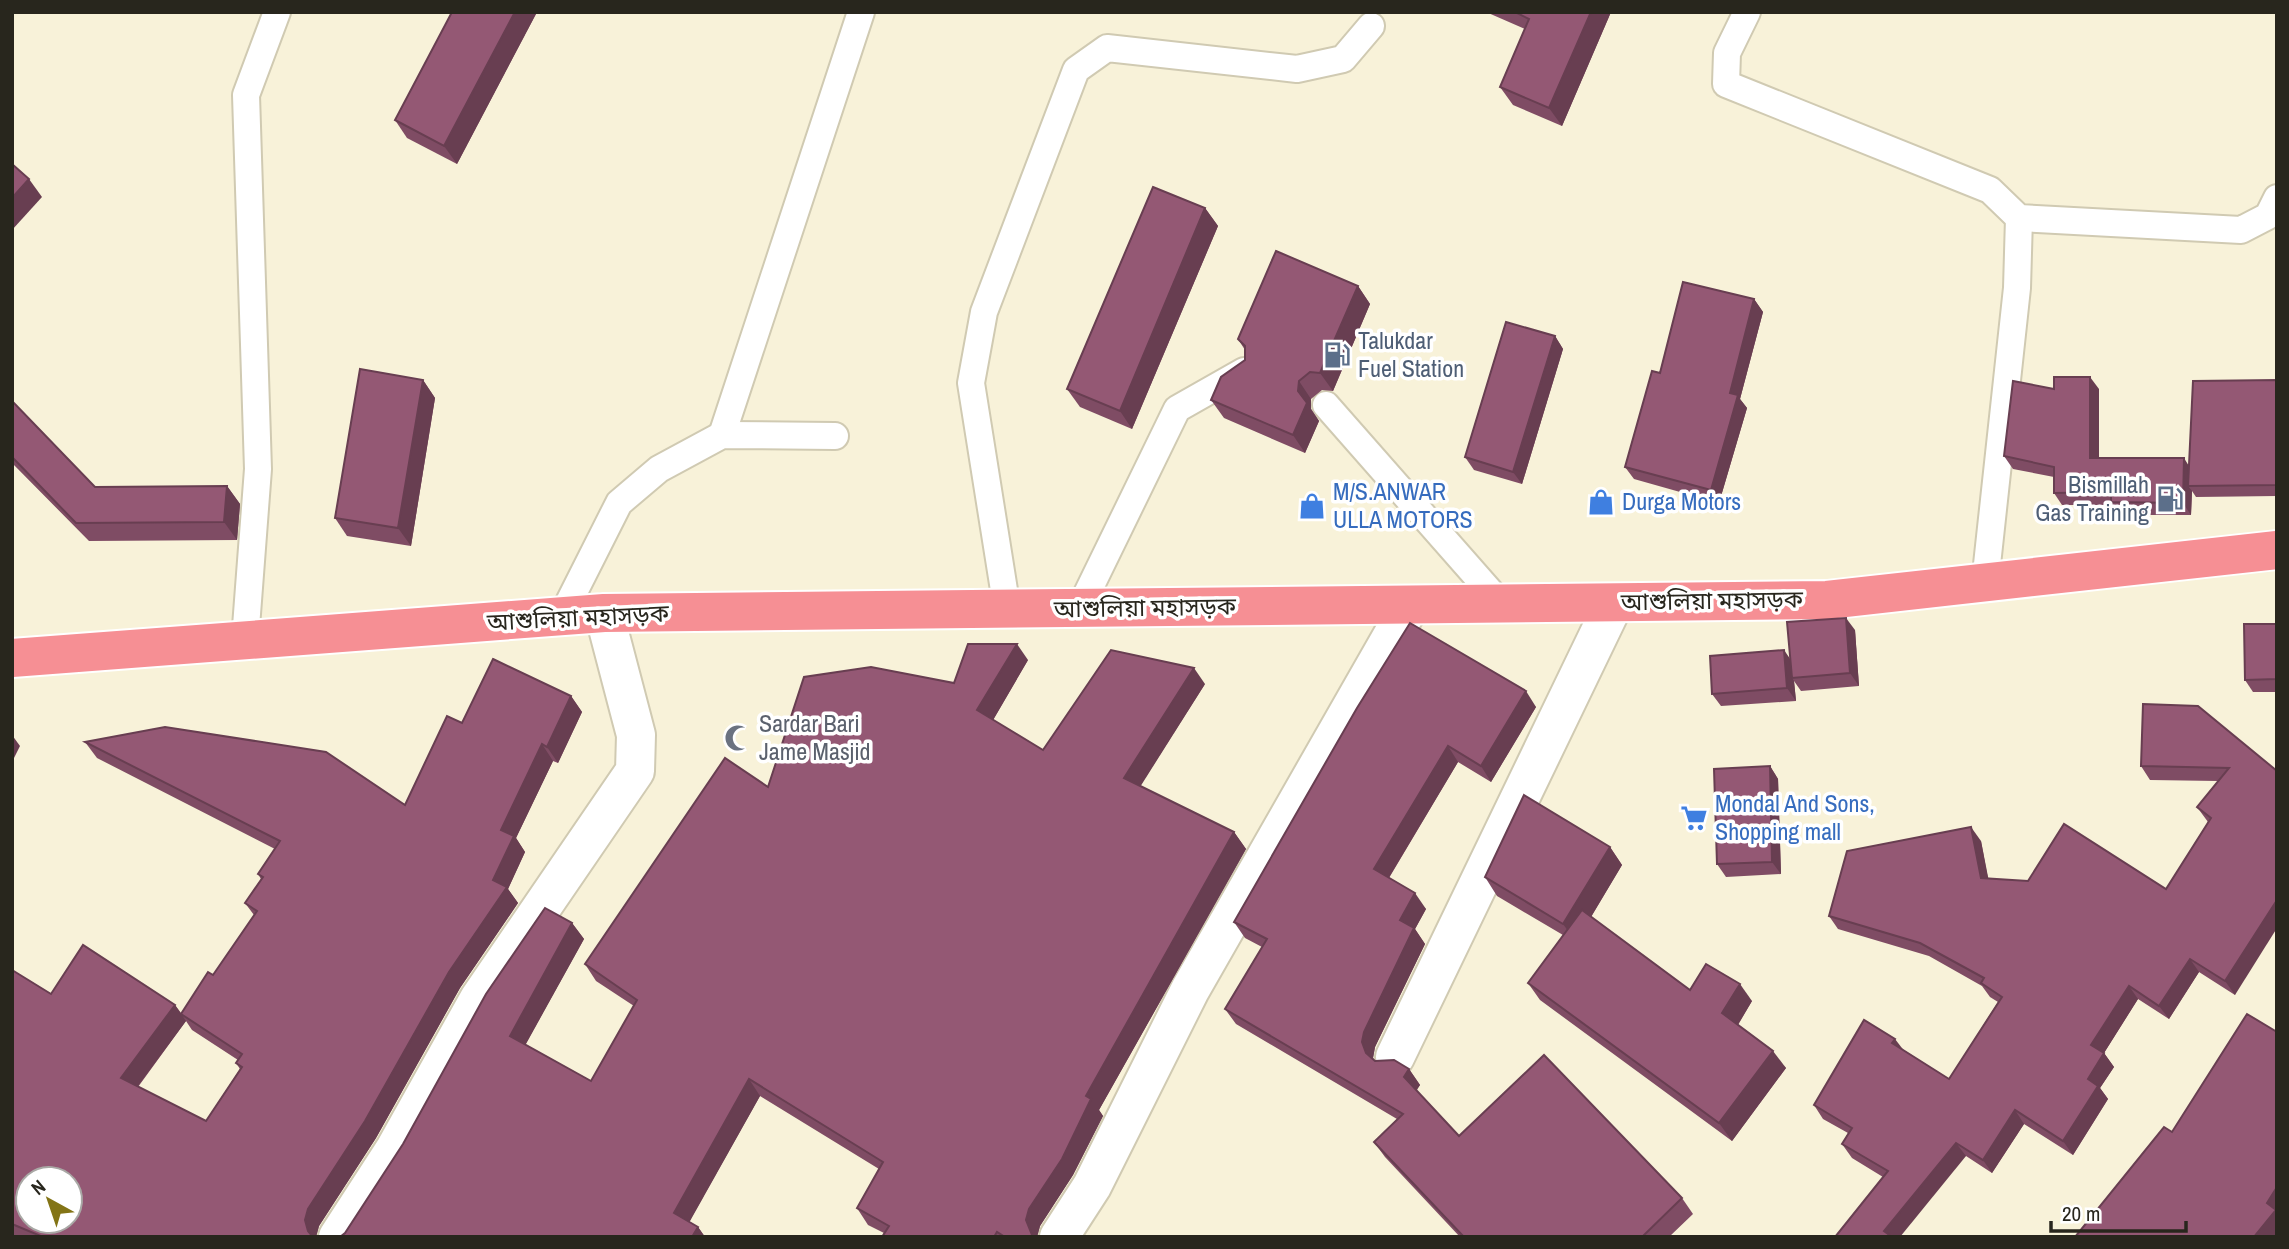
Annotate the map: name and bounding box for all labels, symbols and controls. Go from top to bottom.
place label: Talukdar Fuel Station [1358,324,1464,384]
fuel station icon: Talukdar Fuel Station [1322,340,1352,370]
place label: Bismillah Gas Training [2035,468,2149,528]
place label: M/S.ANWAR ULLA MOTORS [1333,475,1473,535]
fuel station icon: Bismillah Gas Training [2155,484,2185,514]
place label: Durga Motors [1622,485,1741,517]
shop icon: Durga Motors [1586,487,1616,517]
shop icon: M/S.ANWAR ULLA MOTORS [1297,491,1327,521]
street label: আশুলিয়া মহাসড়ক [1620,582,1804,618]
street label: আশুলিয়া মহাসড়ক [1053,589,1237,625]
street label: আশুলিয়া মহাসড়ক [485,596,670,638]
place label: Sardar Bari Jame Masjid [759,707,871,767]
mosque icon: Sardar Bari Jame Masjid [723,723,753,753]
place label: Mondal And Sons, Shopping mall [1715,787,1875,847]
supermarket icon: Mondal And Sons, Shopping mall [1679,803,1709,833]
north arrow [14,1165,84,1235]
text: N [25,1173,51,1201]
scale bar [2051,1190,2186,1234]
text: 20 m [2062,1199,2100,1228]

